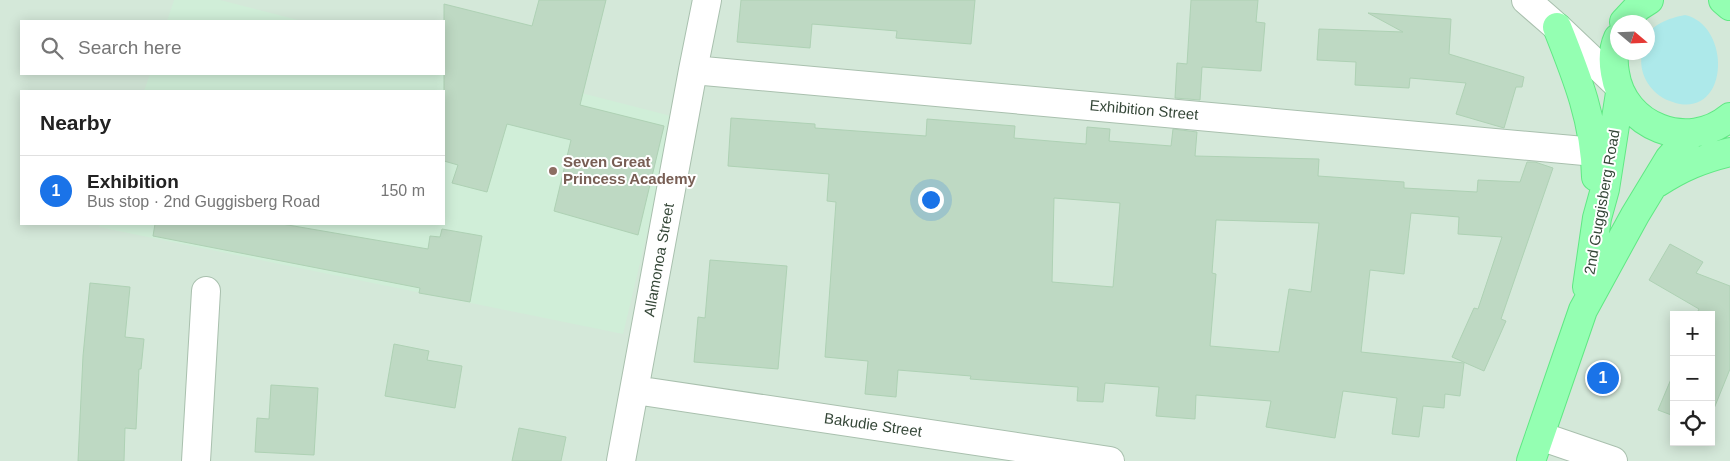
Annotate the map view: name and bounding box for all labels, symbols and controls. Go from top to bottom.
north arrow [1610,15,1655,60]
search box [20,20,445,75]
icon: search [38,34,66,62]
text: Search here [78,37,182,58]
street label: Exhibition Street [1089,96,1200,123]
text: Nearby [40,111,111,134]
street label: 2nd Guggisberg Road [1580,128,1623,276]
place label: Seven Great Princess Academy [563,153,697,187]
marker: Seven Great Princess Academy [547,165,559,177]
text: Exhibition [87,171,179,192]
text: 1 [52,182,60,199]
text: 150 m [381,182,425,199]
your location [918,187,944,213]
text: Bus stop · 2nd Guggisberg Road [87,193,320,210]
street label: Allamonoa Street [640,201,677,318]
map controls [1670,311,1715,446]
button: + [1670,311,1715,356]
button: − [1670,356,1715,401]
pin: 1 [1587,359,1619,397]
button: locate [1670,401,1715,446]
street label: Bakudie Street [823,409,924,440]

